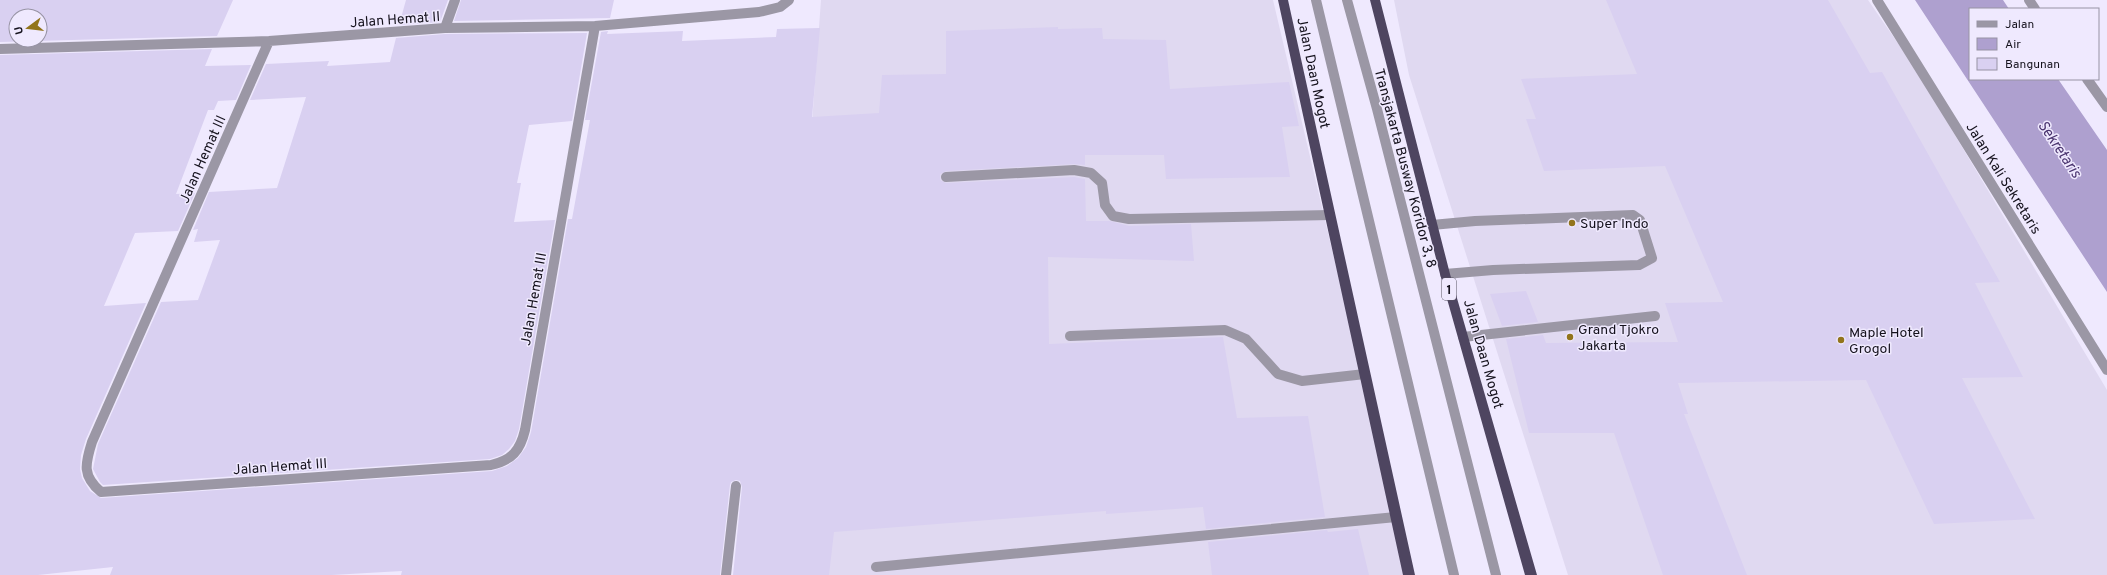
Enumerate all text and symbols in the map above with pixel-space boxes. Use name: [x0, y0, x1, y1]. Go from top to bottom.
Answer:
north arrow: [8, 8, 48, 48]
legend: [1969, 8, 2099, 80]
street label: Jalan Hemat II: [349, 9, 441, 32]
street label: Jalan Daan Mogot: [1292, 16, 1333, 130]
text: Jalan: [2005, 17, 2034, 33]
text: U: [12, 25, 27, 36]
text: Air: [2005, 37, 2021, 53]
text: Bangunan: [2005, 57, 2060, 73]
street label: Transjakarta Busway Koridor 3, 8: [1370, 67, 1439, 270]
street label: Jalan Hemat III: [176, 113, 230, 206]
water label: Sekretaris: [2033, 117, 2085, 182]
street label: Jalan Kali Sekretaris: [1962, 120, 2044, 238]
place label: Super Indo: [1580, 216, 1649, 233]
marker: Super Indo: [1567, 218, 1577, 228]
street label: Jalan Hemat III: [518, 251, 551, 347]
road number: 1: [1442, 278, 1456, 300]
street label: Jalan Daan Mogot: [1459, 298, 1506, 411]
place label: Grand Tjokro Jakarta: [1578, 322, 1659, 355]
place label: Maple Hotel Grogol: [1849, 325, 1924, 358]
marker: Grand Tjokro Jakarta: [1565, 332, 1575, 342]
marker: Maple Hotel Grogol: [1836, 335, 1846, 345]
street label: Jalan Hemat III: [232, 456, 328, 479]

